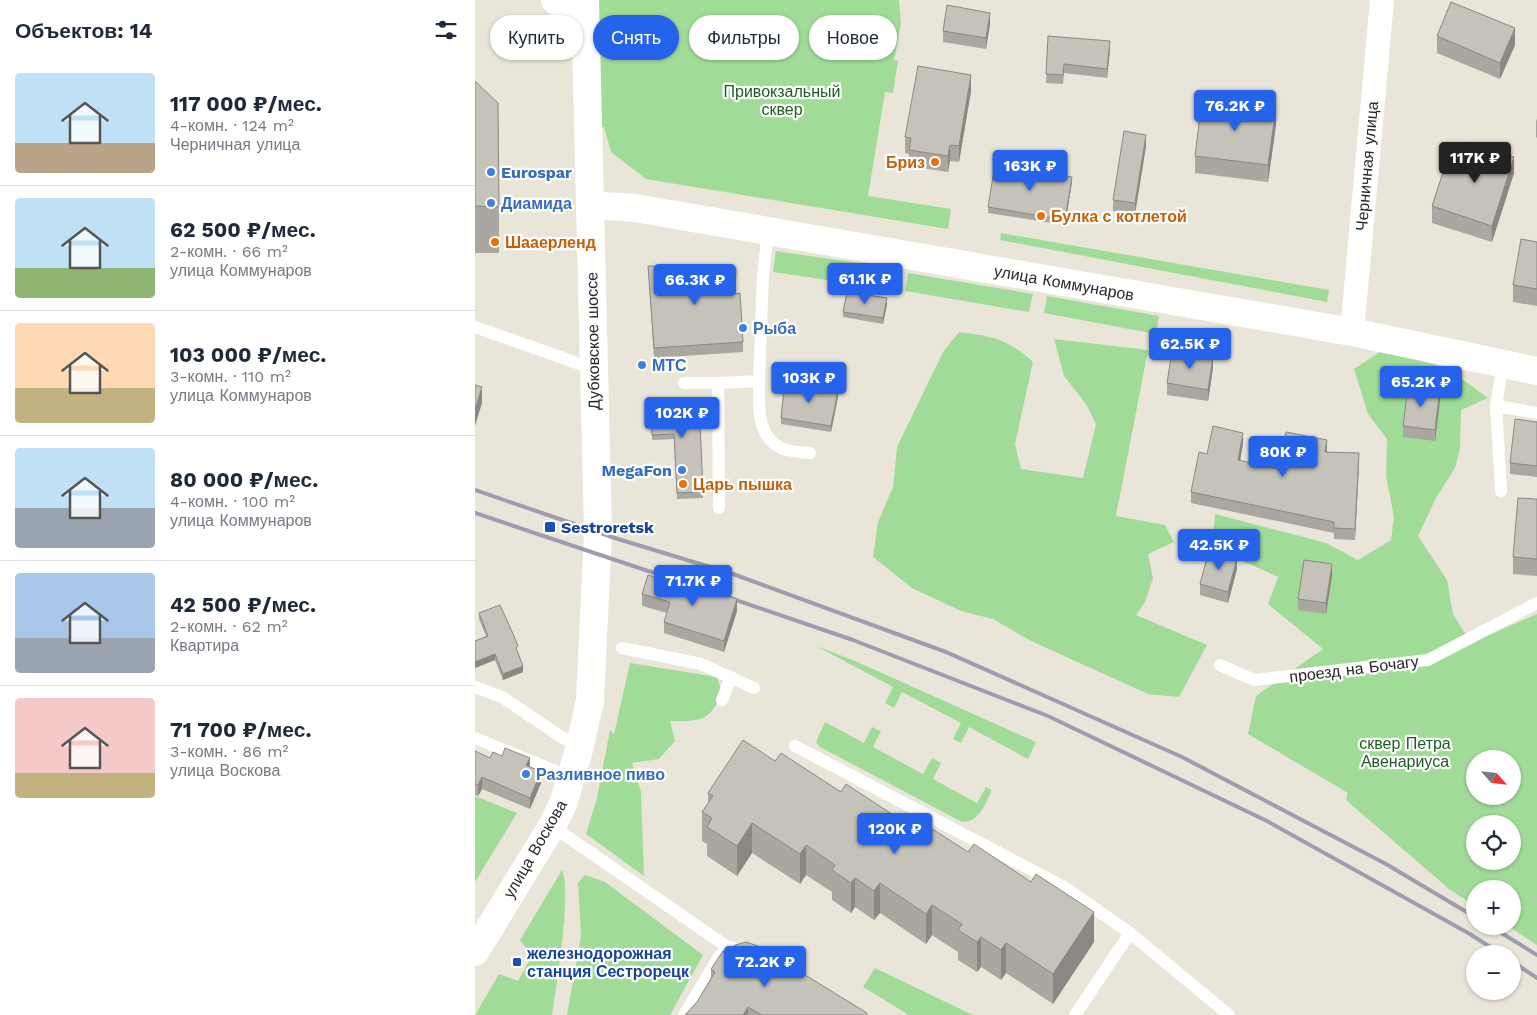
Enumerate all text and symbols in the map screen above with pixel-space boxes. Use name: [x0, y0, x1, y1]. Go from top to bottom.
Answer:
chip: Купить: [490, 15, 583, 60]
chip: Снять: [593, 15, 679, 60]
chip: Фильтры: [689, 15, 799, 60]
chip: Новое: [809, 15, 897, 60]
icon: filters: [432, 16, 460, 44]
text: Объектов: 14: [15, 18, 152, 43]
park label: Привокзальный сквер: [724, 82, 840, 119]
pin: 76.2K ₽: [1189, 90, 1281, 132]
text: 117 000 ₽/мес.: [170, 91, 322, 116]
icon: home: [55, 93, 115, 153]
text: 76.2K ₽: [1205, 96, 1265, 115]
street label: Черничная улица: [1352, 100, 1382, 232]
text: 4-комн. · 124 m²: [170, 116, 294, 135]
text: Черничная улица: [170, 135, 300, 154]
pin: 117K ₽: [1434, 142, 1516, 184]
text: 117K ₽: [1450, 148, 1500, 167]
pin: 163K ₽: [989, 150, 1071, 192]
place label: Бриз: [886, 153, 925, 172]
marker: Бриз: [929, 156, 941, 168]
text: 163K ₽: [1004, 156, 1056, 175]
place label: Eurospar: [501, 163, 572, 182]
marker: Eurospar: [485, 166, 497, 178]
place label: Диамида: [501, 194, 572, 213]
marker: Диамида: [485, 197, 497, 209]
place label: Булка с котлетой: [1051, 207, 1187, 226]
marker: Булка с котлетой: [1035, 210, 1047, 222]
text: 62 500 ₽/мес.: [170, 217, 316, 242]
icon: home: [55, 218, 115, 278]
place label: Шааерленд: [505, 233, 596, 252]
marker: Шааерленд: [489, 236, 501, 248]
text: 2-комн. · 66 m²: [170, 242, 288, 261]
text: улица Коммунаров: [170, 261, 312, 280]
street label: улица Коммунаров: [992, 261, 1136, 305]
pin: 61.1K ₽: [819, 262, 911, 305]
pin: 66.3K ₽: [649, 264, 741, 306]
text: 61.1K ₽: [839, 269, 891, 288]
text: 66.3K ₽: [665, 270, 725, 289]
street label: Дубковское шоссе: [582, 272, 604, 410]
place label: Рыба: [753, 319, 796, 338]
marker: Рыба: [737, 322, 749, 334]
pin: 62.5K ₽: [1144, 328, 1236, 370]
text: 62.5K ₽: [1160, 334, 1220, 353]
text: 103 000 ₽/мес.: [170, 342, 326, 367]
icon: home: [55, 343, 115, 403]
place label: МТС: [652, 356, 687, 375]
marker: МТС: [636, 359, 648, 371]
pin: 103K ₽: [768, 362, 850, 404]
pin: 65.2K ₽: [1375, 366, 1467, 408]
text: 3-комн. · 110 m²: [170, 367, 291, 386]
text: 103K ₽: [782, 368, 836, 387]
text: 65.2K ₽: [1391, 372, 1451, 391]
text: улица Коммунаров: [170, 386, 312, 405]
pin: 102K ₽: [641, 396, 723, 439]
text: 102K ₽: [655, 403, 709, 422]
pin: 80K ₽: [1248, 436, 1318, 478]
text: 80K ₽: [1260, 442, 1306, 461]
place label: MegaFon: [602, 461, 672, 480]
marker: MegaFon: [676, 464, 688, 476]
text: 80 000 ₽/мес.: [170, 467, 318, 492]
icon: home: [55, 468, 115, 528]
place label: Царь пышка: [693, 475, 792, 494]
marker: Царь пышка: [677, 478, 689, 490]
text: 4-комн. · 100 m²: [170, 492, 295, 511]
text: улица Коммунаров: [170, 511, 312, 530]
place label: Sestroretsk: [561, 518, 654, 537]
marker: Sestroretsk: [543, 520, 557, 534]
pin: 42.5K ₽: [1173, 528, 1265, 571]
text: 42.5K ₽: [1189, 535, 1249, 554]
pin: 71.7K ₽: [647, 564, 739, 607]
text: 71.7K ₽: [665, 571, 721, 590]
text: 42 500 ₽/мес.: [170, 592, 316, 617]
icon: home: [55, 593, 115, 653]
text: 2-комн. · 62 m²: [170, 617, 287, 636]
text: Квартира: [170, 636, 239, 655]
street label: проезд на Бочагу: [1288, 652, 1420, 686]
text: 71 700 ₽/мес.: [170, 717, 312, 742]
icon: home: [55, 718, 115, 778]
park label: сквер Петра Авенариуса: [1359, 734, 1451, 771]
text: 3-комн. · 86 m²: [170, 742, 288, 761]
north arrow: [1466, 750, 1521, 805]
map controls: [1466, 750, 1521, 1000]
text: улица Воскова: [170, 761, 280, 780]
place label: Разливное пиво: [536, 765, 665, 784]
marker: Разливное пиво: [520, 768, 532, 780]
street label: улица Воскова: [499, 796, 571, 902]
pin: 120K ₽: [854, 812, 936, 855]
button: locate: [1466, 815, 1521, 870]
text: 120K ₽: [868, 819, 922, 838]
button: +: [1466, 880, 1521, 935]
place label: железнодорожная станция Сестрорецк: [526, 944, 690, 981]
button: −: [1466, 945, 1521, 1000]
pin: 72.2K ₽: [719, 946, 811, 988]
text: 72.2K ₽: [735, 952, 795, 971]
marker: железнодорожная станция Сестрорецк: [511, 956, 523, 968]

